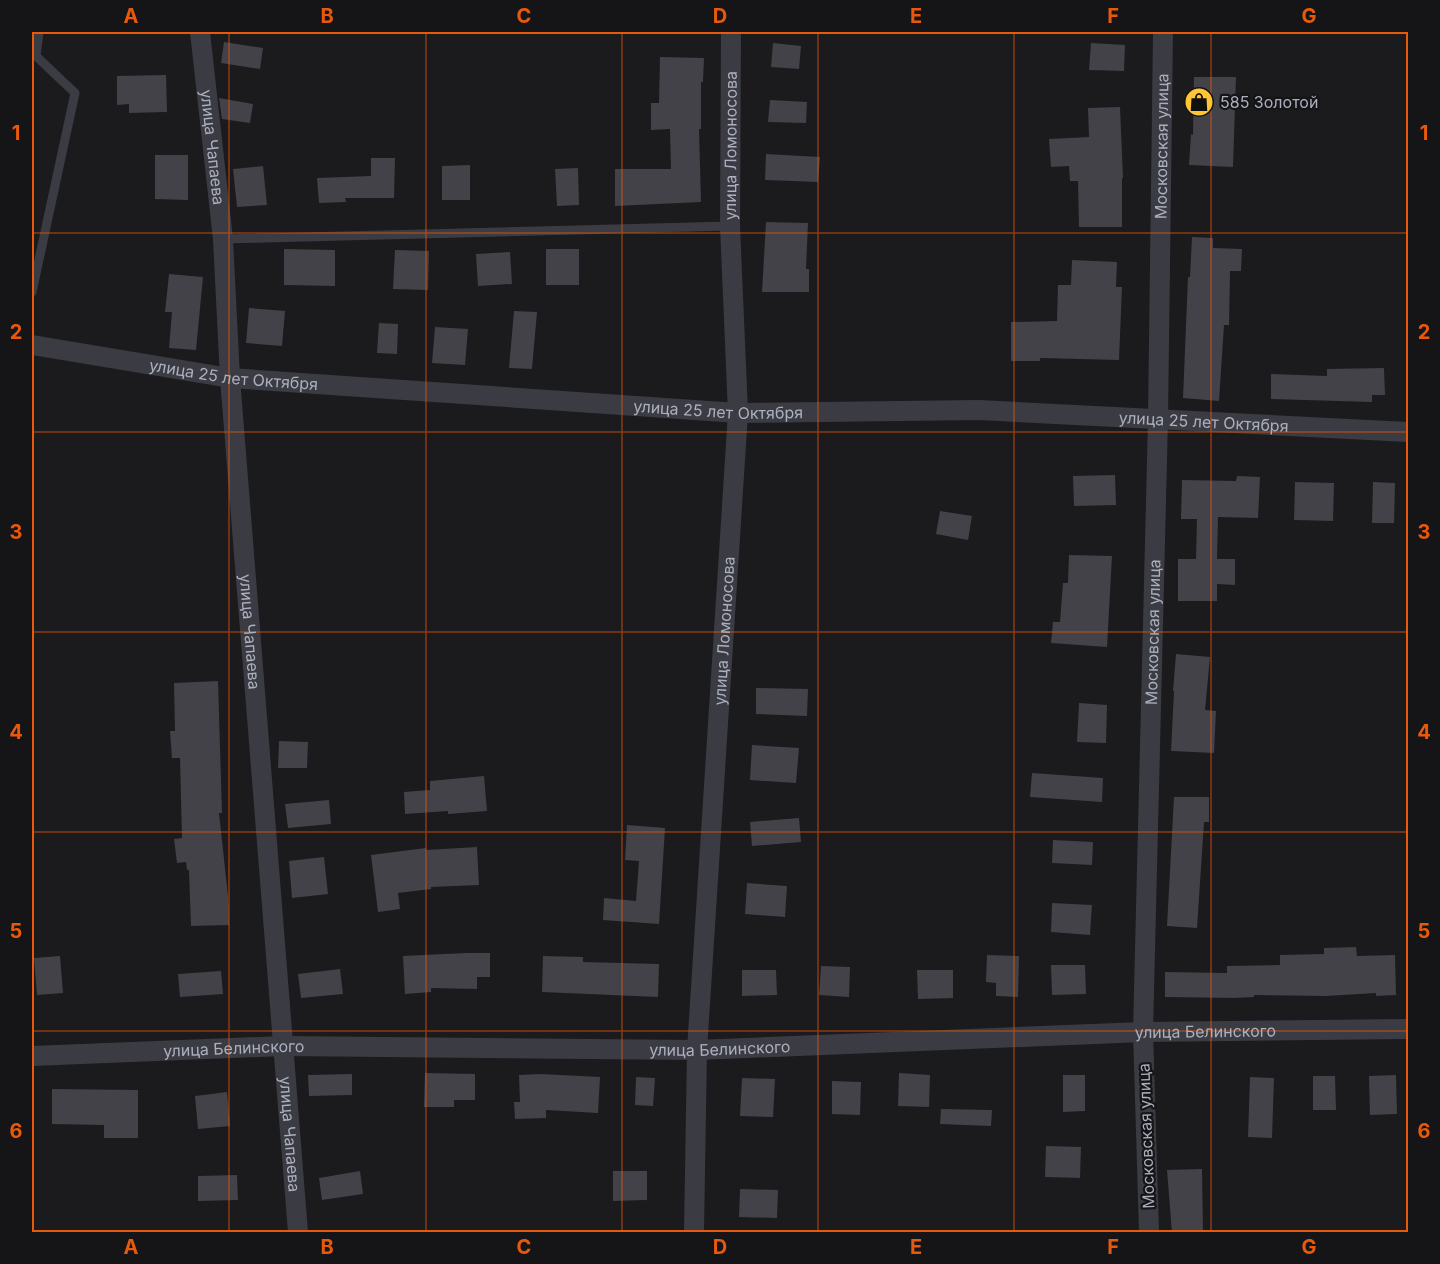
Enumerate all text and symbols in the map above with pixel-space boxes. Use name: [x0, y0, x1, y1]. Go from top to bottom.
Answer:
text: A: [124, 4, 139, 28]
text: B: [320, 4, 334, 28]
text: C: [517, 4, 531, 28]
text: D: [713, 4, 727, 28]
text: E: [910, 4, 922, 28]
text: F: [1107, 4, 1119, 28]
text: G: [1301, 4, 1317, 28]
street label: улица Ломоносова: [720, 71, 741, 220]
street label: Московская улица: [1151, 73, 1172, 219]
shop icon: 585 Золотой: [1183, 86, 1215, 118]
street label: улица Чапаева: [196, 89, 229, 206]
place label: 585 Золотой: [1220, 92, 1318, 112]
text: 1: [12, 121, 20, 145]
text: 1: [1420, 121, 1428, 145]
text: 2: [10, 320, 22, 344]
text: 2: [1418, 320, 1430, 344]
street label: улица 25 лет Октября: [148, 355, 319, 394]
street label: улица 25 лет Октября: [633, 396, 803, 423]
street label: улица 25 лет Октября: [1118, 407, 1289, 436]
text: 3: [10, 520, 22, 544]
text: 3: [1418, 520, 1430, 544]
street label: улица Ломоносова: [709, 556, 739, 706]
street label: Московская улица: [1141, 559, 1165, 705]
street label: улица Чапаева: [236, 573, 265, 690]
text: 4: [9, 720, 23, 744]
text: 4: [1417, 720, 1431, 744]
text: 5: [10, 919, 22, 943]
text: 5: [1418, 919, 1430, 943]
street label: улица Белинского: [1134, 1020, 1276, 1042]
street label: улица Белинского: [163, 1036, 304, 1061]
street label: улица Белинского: [649, 1036, 791, 1060]
street label: Московская улица: [1133, 1063, 1159, 1209]
street label: улица Чапаева: [276, 1076, 305, 1193]
text: 6: [10, 1119, 23, 1143]
text: 6: [1418, 1119, 1431, 1143]
text: A: [124, 1235, 139, 1259]
text: B: [320, 1235, 334, 1259]
text: C: [517, 1235, 531, 1259]
text: D: [713, 1235, 727, 1259]
text: E: [910, 1235, 922, 1259]
text: F: [1107, 1235, 1119, 1259]
text: G: [1301, 1235, 1317, 1259]

